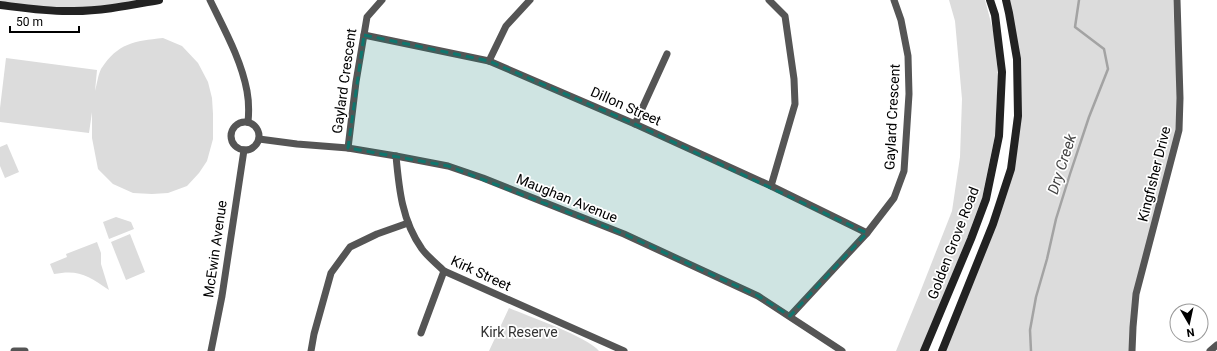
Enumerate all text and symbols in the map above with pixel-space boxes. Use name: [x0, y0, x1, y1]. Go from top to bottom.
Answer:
scale bar: [10, 8, 79, 34]
text: 50 m: [16, 15, 43, 29]
street label: Gaylard Crescent: [329, 27, 359, 135]
street label: Gaylard Crescent: [881, 63, 903, 170]
street label: Dillon Street: [588, 83, 664, 129]
street label: Kingfisher Drive: [1134, 125, 1174, 223]
water label: Dry Creek: [1044, 131, 1080, 196]
street label: Maughan Avenue: [514, 170, 620, 226]
street label: Golden Grove Road: [924, 184, 982, 302]
street label: McEwin Avenue: [200, 199, 230, 299]
street label: Kirk Street: [448, 252, 514, 294]
north arrow: [1169, 303, 1209, 343]
park label: Kirk Reserve: [480, 324, 558, 340]
text: N: [1185, 325, 1195, 339]

